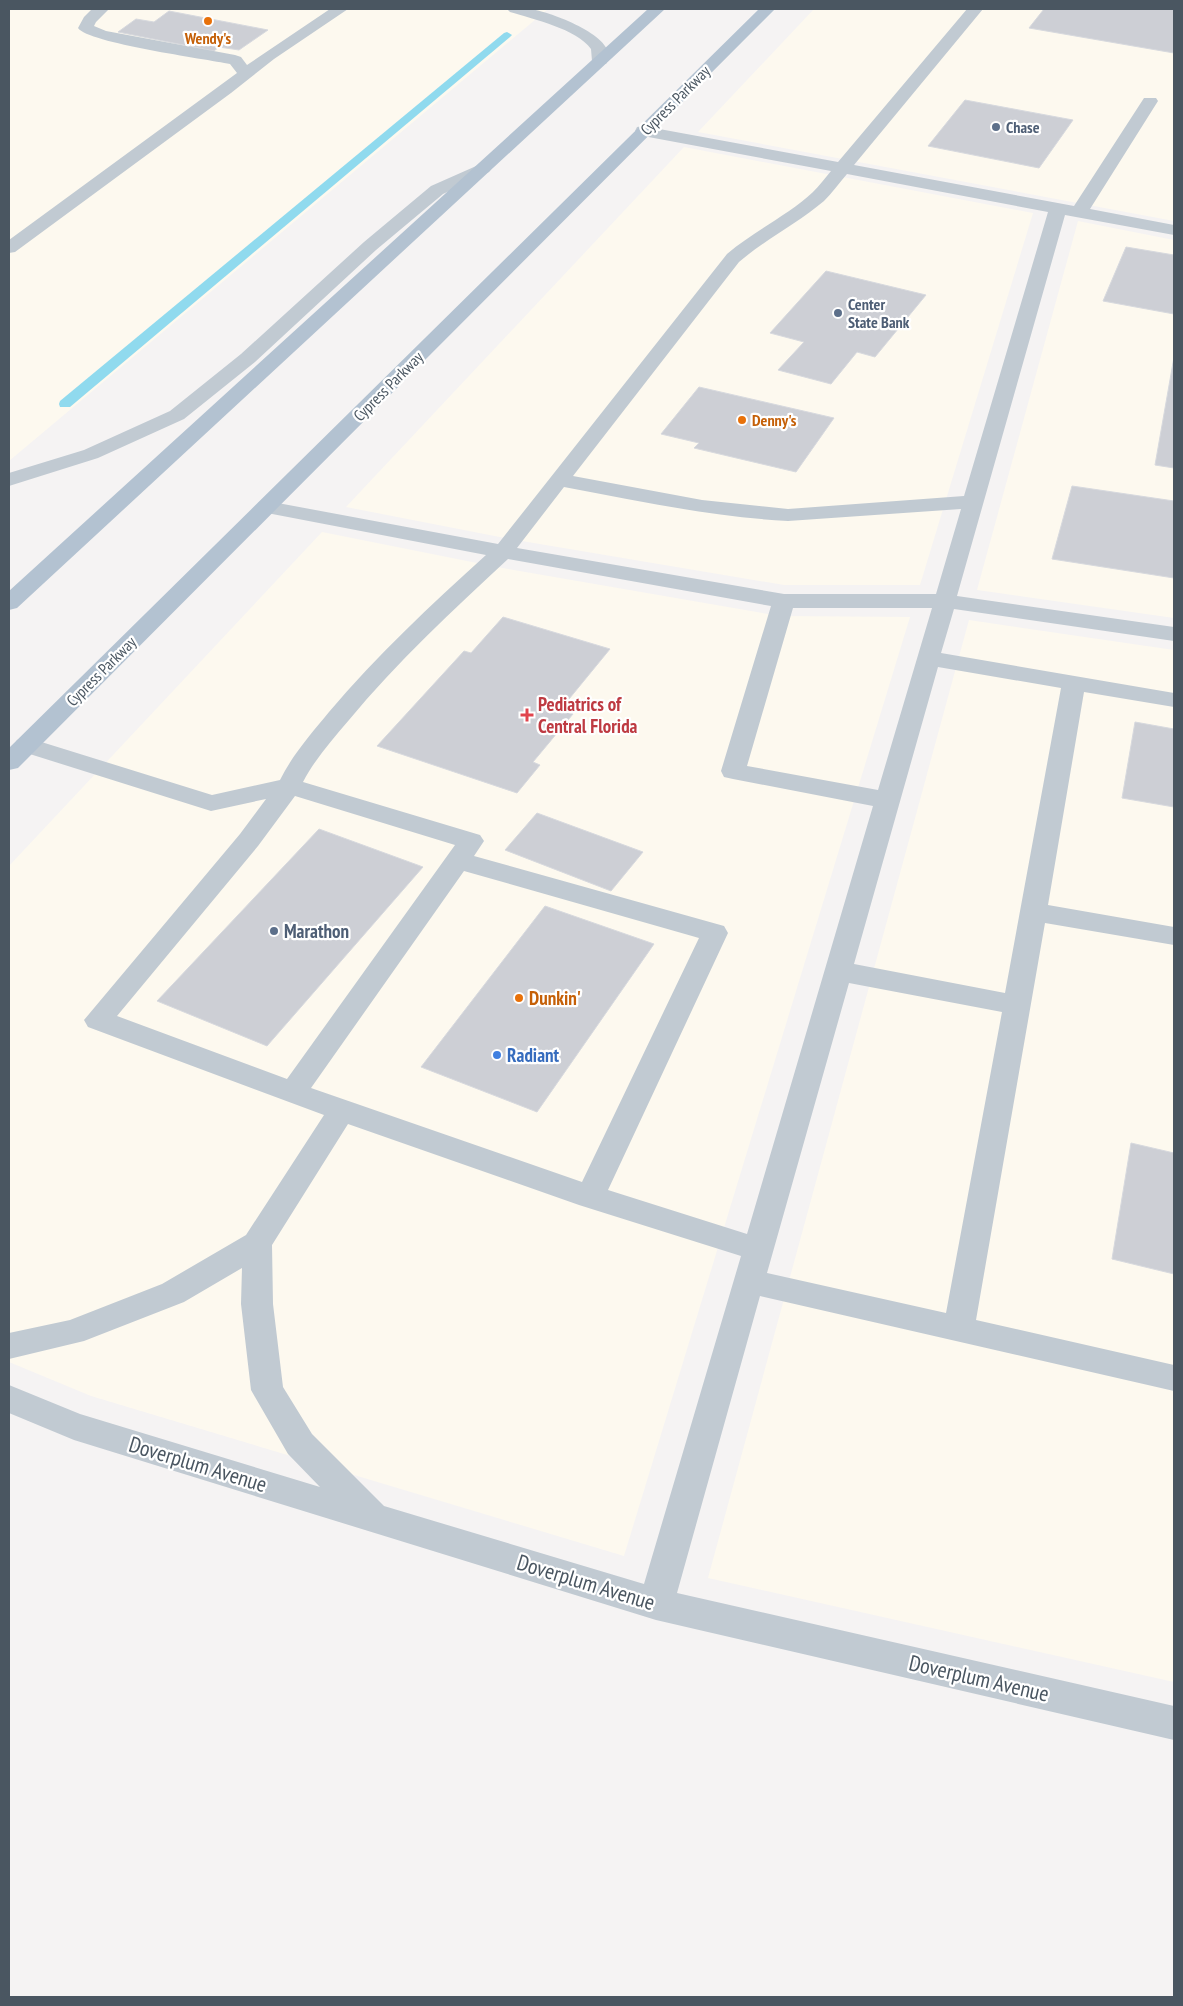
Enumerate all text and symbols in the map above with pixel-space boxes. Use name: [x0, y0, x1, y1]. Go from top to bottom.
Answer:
marker: Wendy's: [202, 15, 214, 27]
place label: Wendy's: [184, 28, 232, 48]
street label: Cypress Parkway: [636, 61, 714, 139]
place label: Chase: [1006, 117, 1040, 137]
marker: Chase: [990, 121, 1002, 133]
place label: Center State Bank: [848, 294, 910, 332]
marker: Center State Bank: [832, 307, 844, 319]
street label: Cypress Parkway: [349, 347, 427, 425]
place label: Denny's: [752, 410, 797, 430]
marker: Denny's: [736, 414, 748, 426]
street label: Cypress Parkway: [62, 632, 140, 710]
place label: Pediatrics of Central Florida: [538, 692, 638, 738]
marker: Pediatrics of Central Florida: [520, 708, 534, 722]
place label: Marathon: [284, 919, 349, 943]
marker: Marathon: [268, 925, 280, 937]
place label: Dunkin': [529, 986, 581, 1010]
marker: Dunkin': [513, 992, 525, 1004]
place label: Radiant: [507, 1043, 560, 1067]
marker: Radiant: [491, 1049, 503, 1061]
street label: Doverplum Avenue: [126, 1430, 270, 1498]
street label: Doverplum Avenue: [514, 1548, 658, 1616]
street label: Doverplum Avenue: [906, 1648, 1052, 1708]

